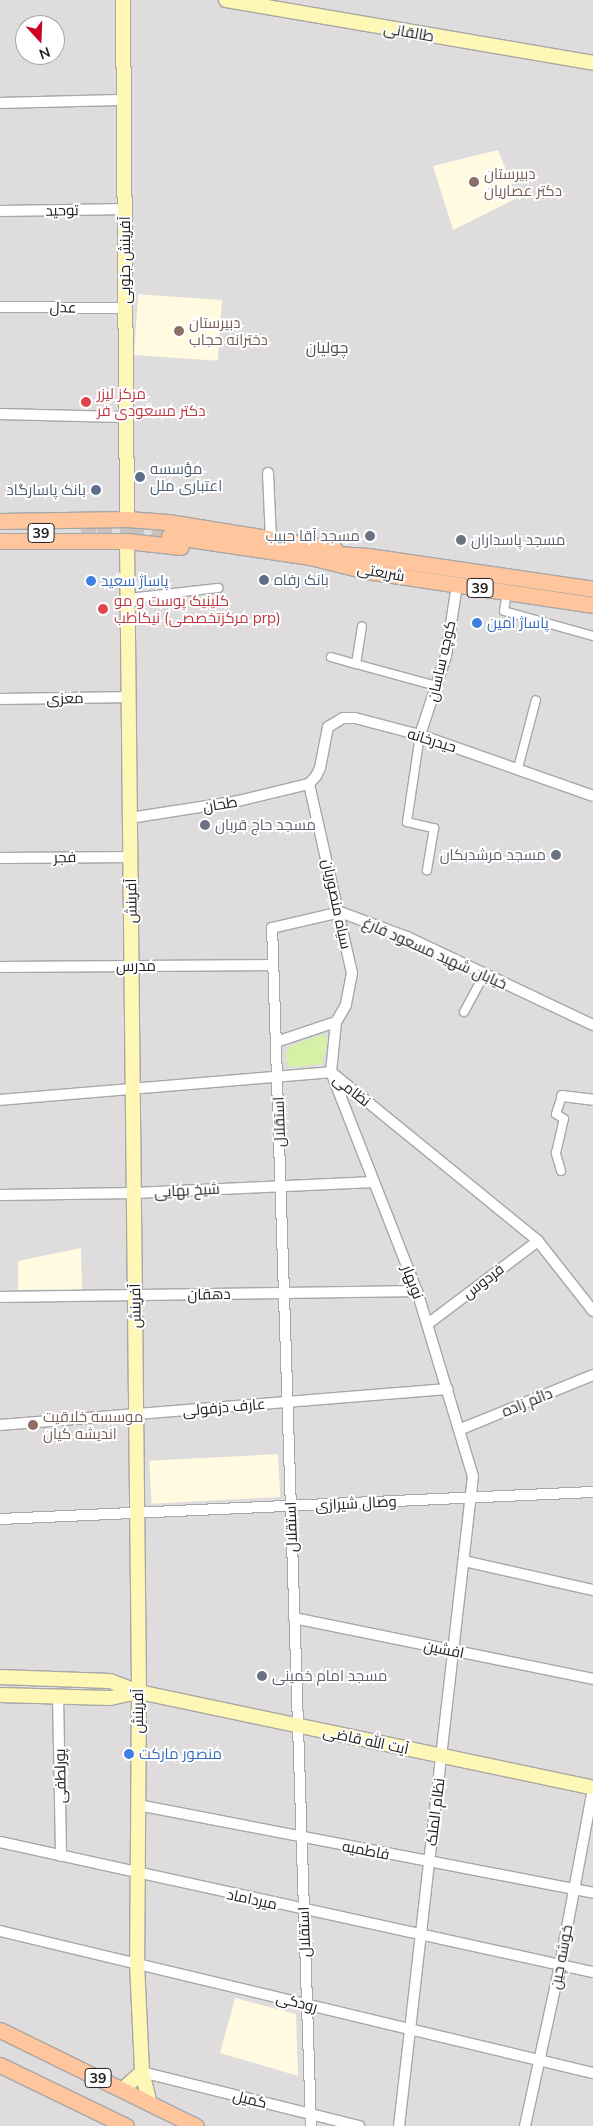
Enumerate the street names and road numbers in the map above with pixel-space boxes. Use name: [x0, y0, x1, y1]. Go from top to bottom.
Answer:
street label: طالقانی: [382, 19, 436, 45]
street label: توحید: [45, 201, 79, 219]
street label: آفرینش جنوبی: [116, 216, 134, 304]
street label: عدل: [49, 298, 77, 316]
road number: 39: [27, 522, 55, 544]
street label: شریعتی: [356, 559, 406, 585]
road number: 39: [466, 576, 494, 600]
street label: کوچه ساسان: [423, 619, 459, 703]
street label: معزی: [46, 689, 84, 707]
street label: حیدرخانه: [405, 724, 459, 756]
street label: طحان: [202, 792, 238, 816]
street label: فجر: [54, 848, 76, 866]
street label: سیاه منصوریان: [319, 857, 355, 951]
street label: آفرینش: [122, 878, 140, 924]
street label: خیابان شهید مسعود فارغ: [360, 913, 510, 993]
street label: مدرس: [116, 957, 156, 975]
street label: نظامی: [330, 1070, 374, 1110]
street label: استقلال: [269, 1096, 289, 1148]
street label: شیخ بهایی: [154, 1179, 220, 1201]
street label: فردوس: [459, 1260, 507, 1302]
street label: نوبهار: [398, 1262, 428, 1302]
street label: آفرینش: [126, 1283, 144, 1329]
street label: دهقان: [187, 1285, 231, 1303]
street label: دائم زاده: [499, 1384, 555, 1420]
street label: عارف دزفولی: [182, 1394, 266, 1420]
street label: وصال شیرازی: [315, 1492, 397, 1514]
street label: استقلال: [281, 1501, 301, 1553]
street label: افشین: [422, 1636, 466, 1662]
street label: آفرینش: [129, 1689, 147, 1733]
street label: آیت الله قاضی: [322, 1722, 410, 1758]
street label: پورلطفی: [51, 1748, 69, 1804]
street label: نظام الملک: [422, 1777, 448, 1847]
street label: فاطمیه: [341, 1837, 391, 1863]
street label: میرداماد: [225, 1885, 279, 1913]
street label: استقلال: [294, 1906, 314, 1958]
street label: خوشه چین: [546, 1923, 576, 1991]
street label: رودکی: [274, 1988, 320, 2016]
road number: 39: [84, 2066, 112, 2090]
street label: کمیل: [231, 2086, 269, 2112]

